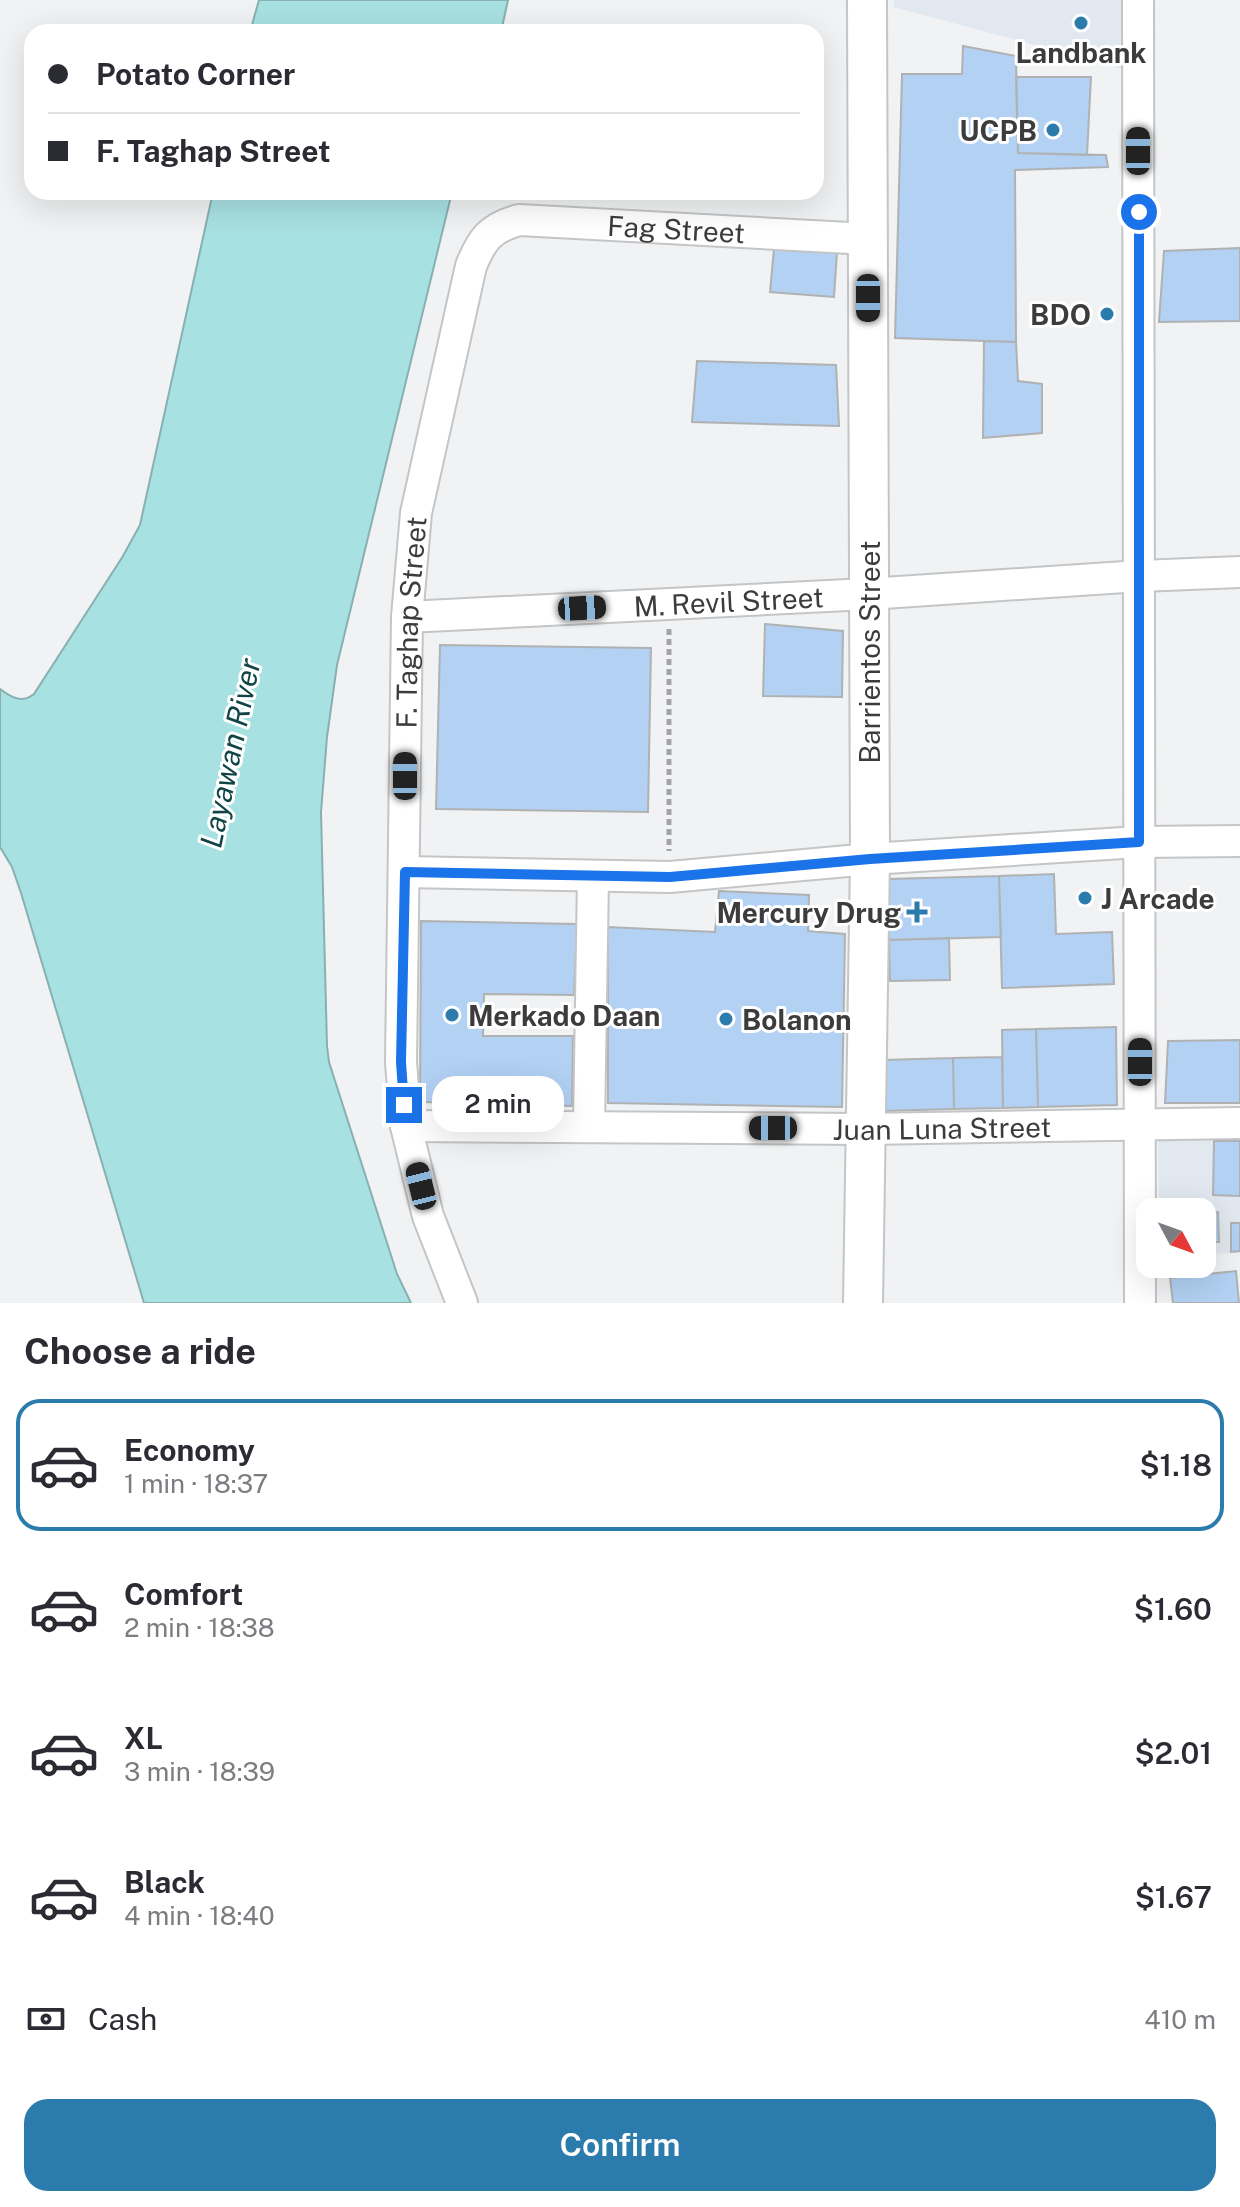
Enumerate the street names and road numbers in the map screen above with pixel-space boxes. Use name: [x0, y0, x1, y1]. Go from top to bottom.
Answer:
street label: Fag Street: [606, 208, 746, 249]
street label: F. Taghap Street: [389, 515, 432, 729]
street label: Barrientos Street: [853, 540, 886, 764]
street label: M. Revil Street: [633, 580, 824, 622]
street label: Juan Luna Street: [833, 1110, 1052, 1146]

